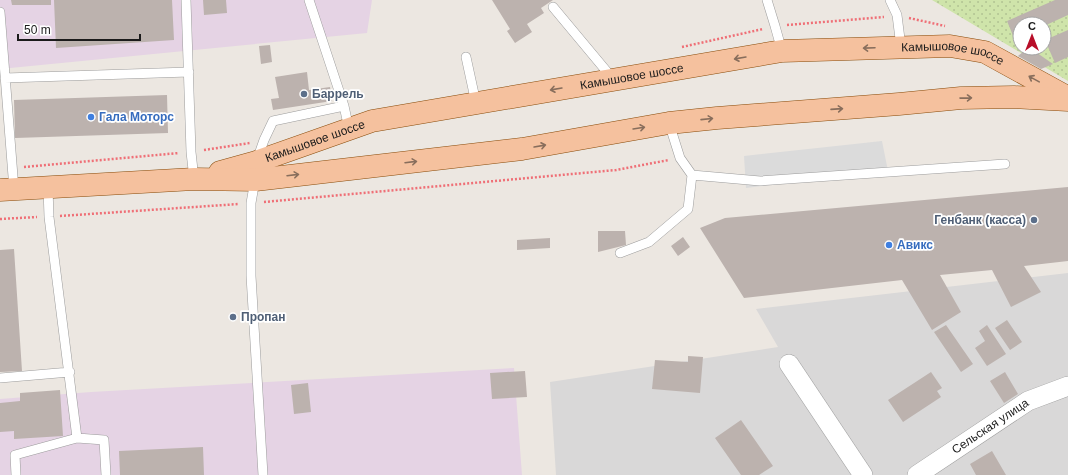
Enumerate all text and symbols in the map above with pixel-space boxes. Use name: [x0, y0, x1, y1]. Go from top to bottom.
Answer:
scale bar: [18, 16, 140, 42]
north arrow: [1012, 16, 1052, 56]
text: С: [1028, 20, 1036, 32]
text: 50 m: [24, 23, 51, 37]
street label: Камышовое шоссе: [901, 39, 1007, 68]
one-way arrow: [863, 44, 876, 52]
one-way arrow: [734, 55, 747, 63]
street label: Камышовое шоссе: [579, 61, 685, 92]
one-way arrow: [1028, 74, 1040, 82]
one-way arrow: [550, 86, 563, 94]
place label: Баррель: [312, 87, 364, 101]
marker: Баррель: [299, 89, 309, 99]
one-way arrow: [959, 94, 972, 102]
one-way arrow: [830, 106, 843, 113]
place label: Гала Моторс: [99, 110, 174, 124]
marker: Гала Моторс: [86, 112, 96, 122]
one-way arrow: [700, 116, 713, 123]
street label: Камышовое шоссе: [263, 117, 367, 165]
one-way arrow: [632, 124, 645, 132]
one-way arrow: [533, 141, 546, 149]
one-way arrow: [404, 159, 417, 166]
one-way arrow: [287, 171, 300, 179]
place label: Генбанк (касса): [934, 213, 1026, 227]
marker: Генбанк (касса): [1029, 215, 1039, 225]
place label: Авикс: [897, 238, 933, 252]
marker: Авикс: [884, 240, 894, 250]
place label: Пропан: [241, 310, 285, 324]
marker: Пропан: [228, 312, 238, 322]
street label: Сельская улица: [949, 395, 1032, 457]

